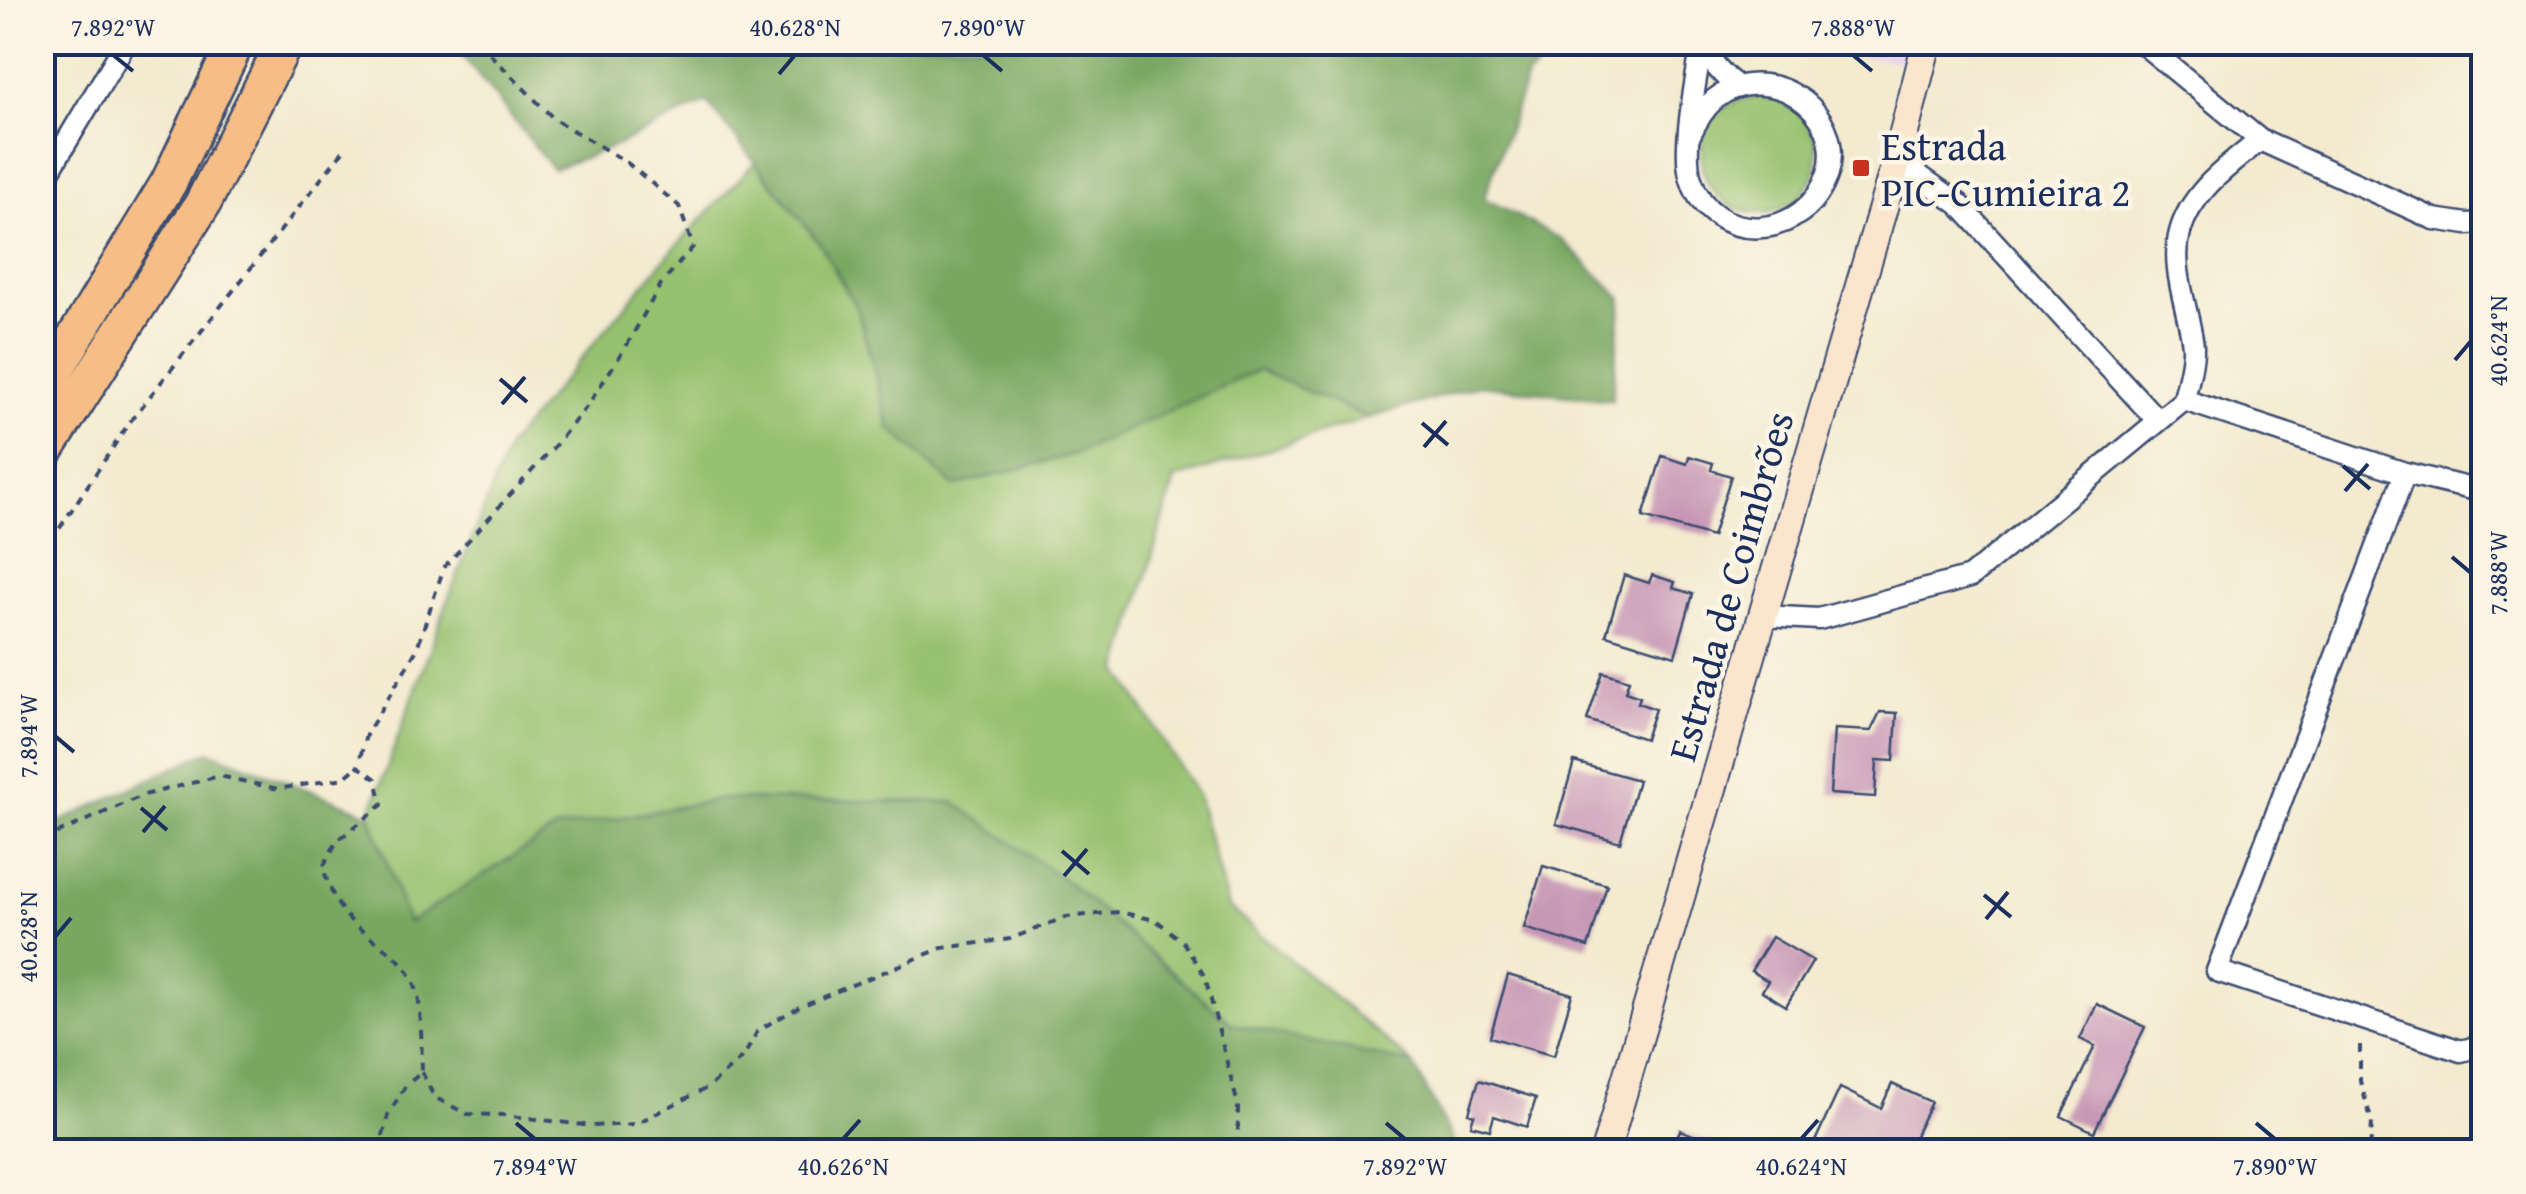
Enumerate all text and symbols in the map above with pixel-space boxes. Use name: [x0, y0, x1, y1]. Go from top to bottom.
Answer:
text: 7.892°W: [71, 9, 155, 45]
text: 40.628°N: [749, 9, 841, 45]
text: 7.890°W: [941, 9, 1025, 45]
text: 7.888°W: [1811, 9, 1895, 45]
place label: Estrada PIC-Cumieira 2: [1881, 116, 2131, 221]
marker: Estrada PIC-Cumieira 2: [1850, 157, 1872, 179]
text: 40.624°N: [2480, 295, 2516, 387]
street label: Estrada de Coimbrões: [1652, 404, 1808, 768]
text: 7.888°W: [2480, 531, 2516, 615]
text: 7.894°W: [10, 694, 46, 778]
text: 40.628°N: [10, 891, 46, 983]
text: 7.894°W: [493, 1148, 577, 1184]
text: 40.626°N: [797, 1148, 889, 1184]
text: 7.892°W: [1363, 1148, 1447, 1184]
text: 40.624°N: [1755, 1148, 1847, 1184]
text: 7.890°W: [2233, 1148, 2317, 1184]

